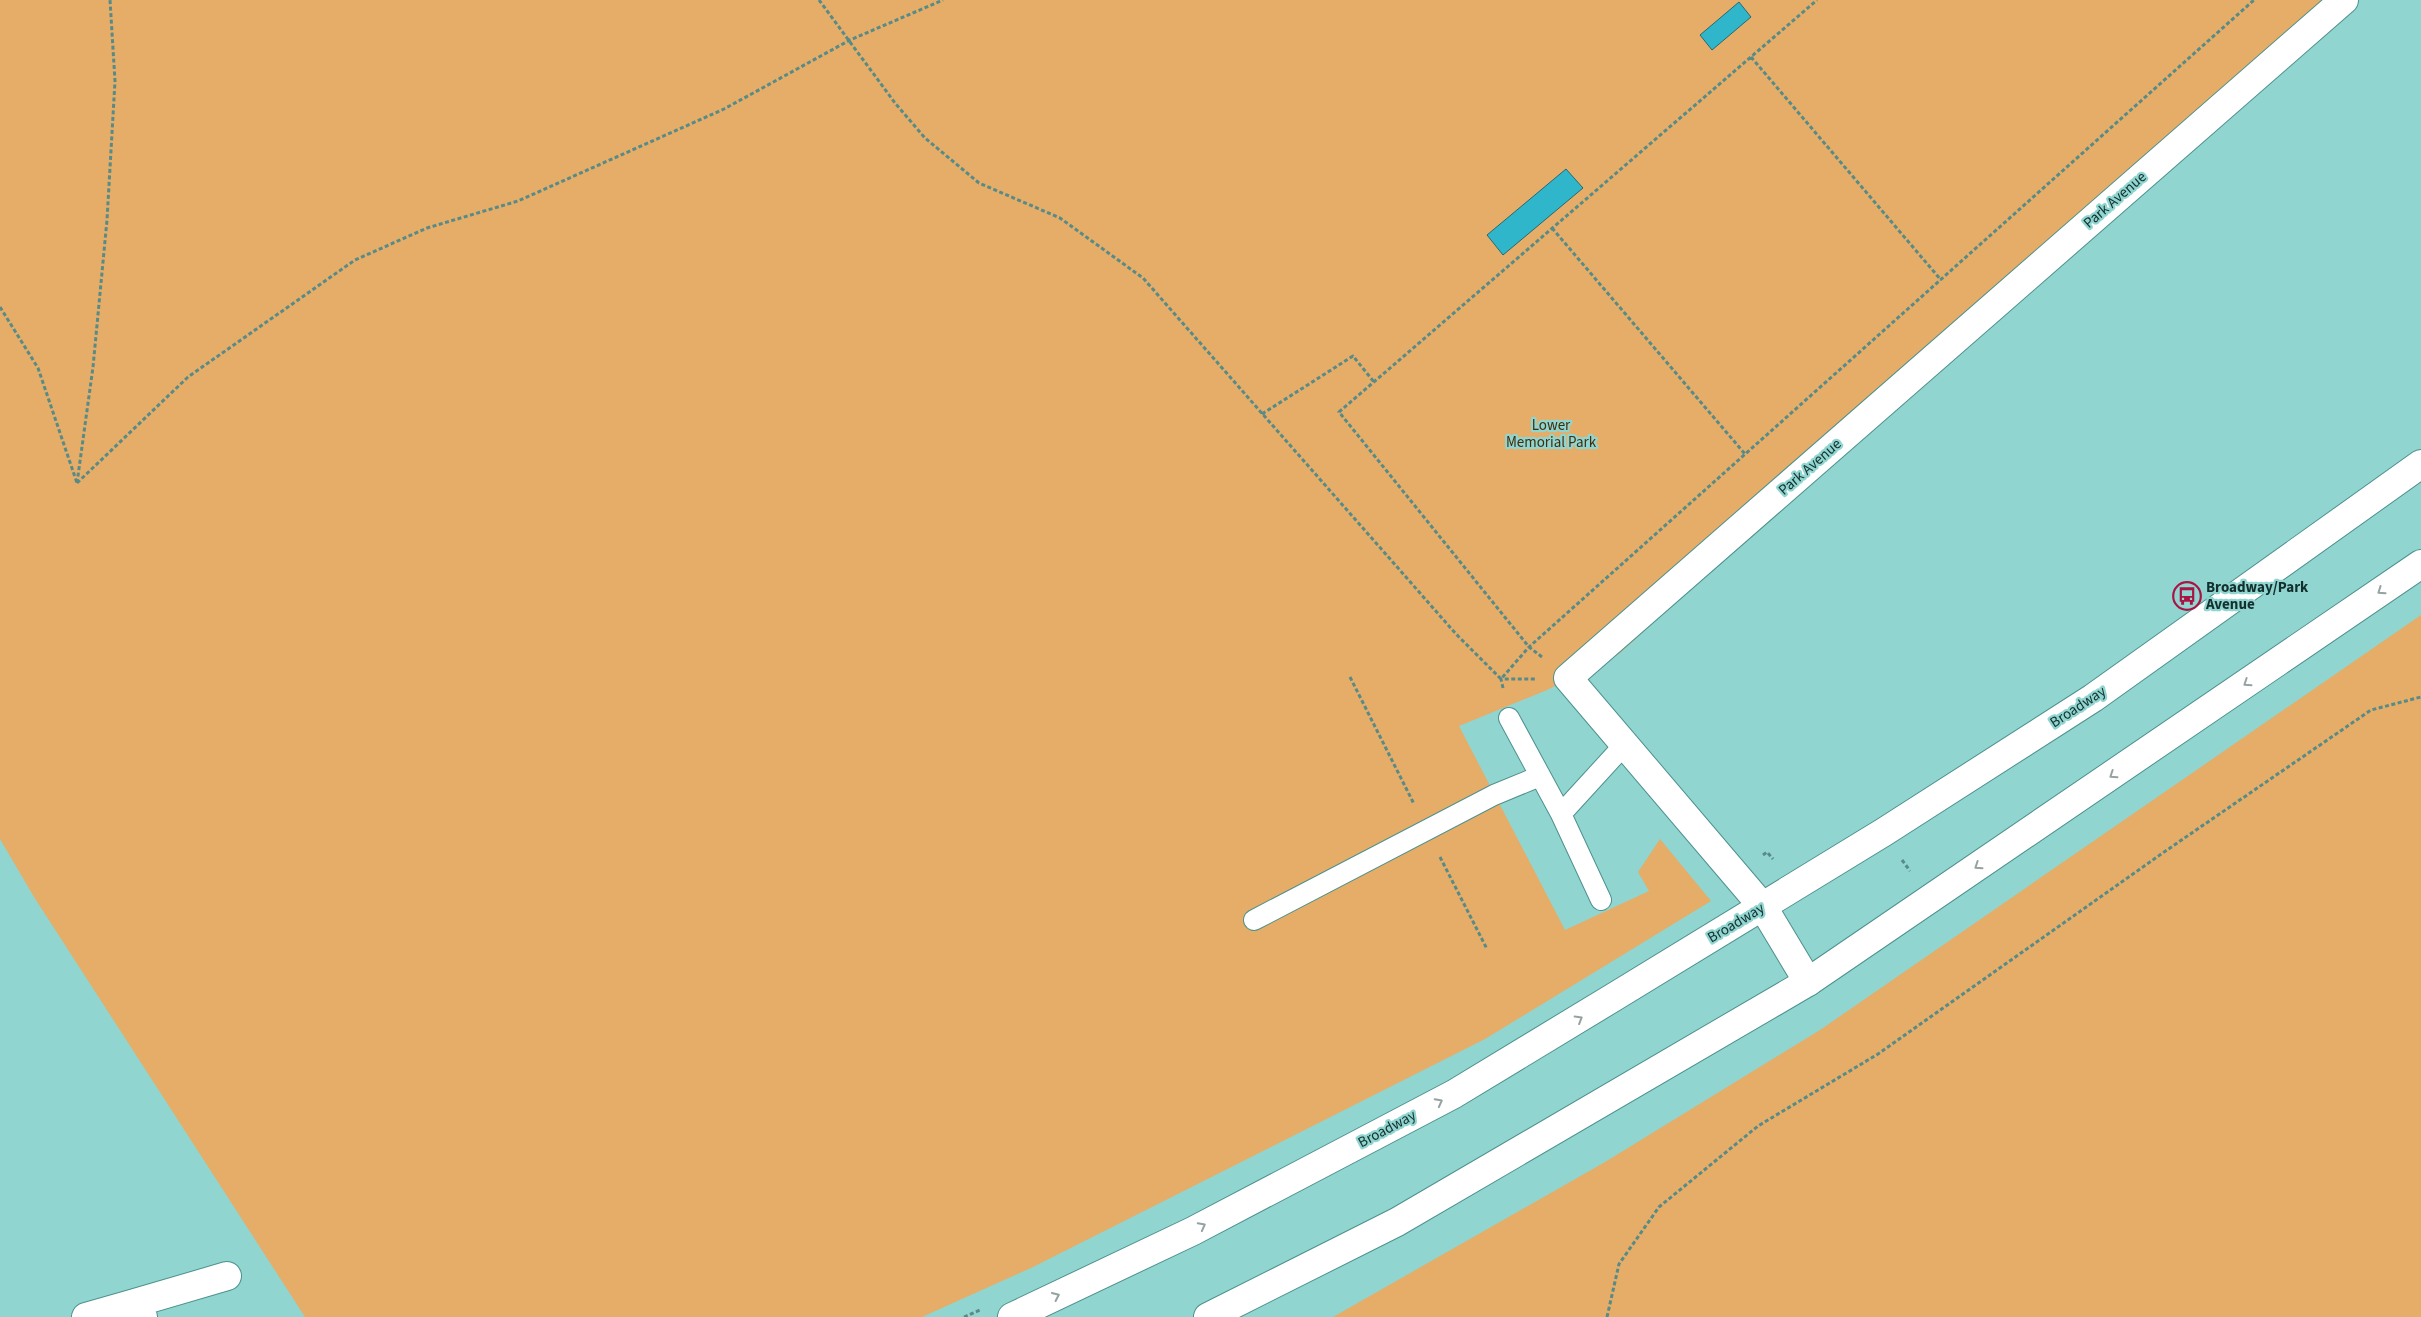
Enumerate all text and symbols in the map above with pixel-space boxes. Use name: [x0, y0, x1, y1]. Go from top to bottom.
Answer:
street label: Park Avenue: [2079, 167, 2151, 233]
park label: Lower Memorial Park: [1506, 415, 1597, 453]
street label: Park Avenue: [1774, 434, 1846, 500]
place label: Broadway/Park Avenue: [2205, 577, 2309, 615]
bus stop icon: Broadway/Park Avenue: [2172, 581, 2202, 611]
one-way arrow: [2377, 585, 2387, 594]
one-way arrow: [2243, 677, 2253, 686]
street label: Broadway: [2046, 681, 2110, 733]
one-way arrow: [2109, 769, 2118, 778]
one-way arrow: [1975, 860, 1984, 869]
street label: Broadway: [1704, 898, 1768, 948]
one-way arrow: [1573, 1015, 1582, 1025]
one-way arrow: [1434, 1098, 1443, 1108]
street label: Broadway: [1354, 1105, 1420, 1153]
one-way arrow: [1197, 1222, 1206, 1232]
one-way arrow: [1051, 1292, 1060, 1302]

